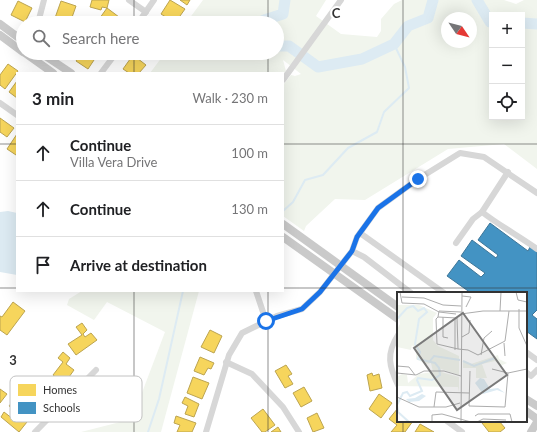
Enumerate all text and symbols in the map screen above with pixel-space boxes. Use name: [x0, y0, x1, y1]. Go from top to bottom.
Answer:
text: C: [332, 5, 341, 21]
north arrow: [441, 12, 477, 48]
map controls: [489, 12, 525, 120]
button: +: [489, 12, 525, 48]
search box: [16, 16, 284, 60]
icon: search: [30, 27, 52, 49]
text: Search here: [62, 29, 139, 47]
button: −: [489, 48, 525, 84]
button: locate: [489, 84, 525, 120]
text: 3 min: [32, 88, 74, 109]
text: Walk · 230 m: [192, 90, 268, 106]
text: Continue: [70, 136, 131, 154]
icon: ahead: [32, 142, 54, 164]
text: 100 m: [231, 145, 268, 161]
text: Villa Vera Drive: [70, 154, 157, 170]
route end: [409, 170, 427, 188]
icon: ahead: [32, 198, 54, 220]
text: Continue: [70, 200, 131, 218]
text: 130 m: [231, 201, 268, 217]
icon: arrive: [32, 254, 54, 276]
text: Arrive at destination: [70, 256, 207, 274]
inset map: [397, 292, 527, 422]
route start: [257, 312, 275, 330]
text: 3: [9, 352, 17, 368]
legend: [10, 376, 142, 422]
text: Homes: [43, 383, 77, 396]
text: Schools: [43, 401, 80, 414]

